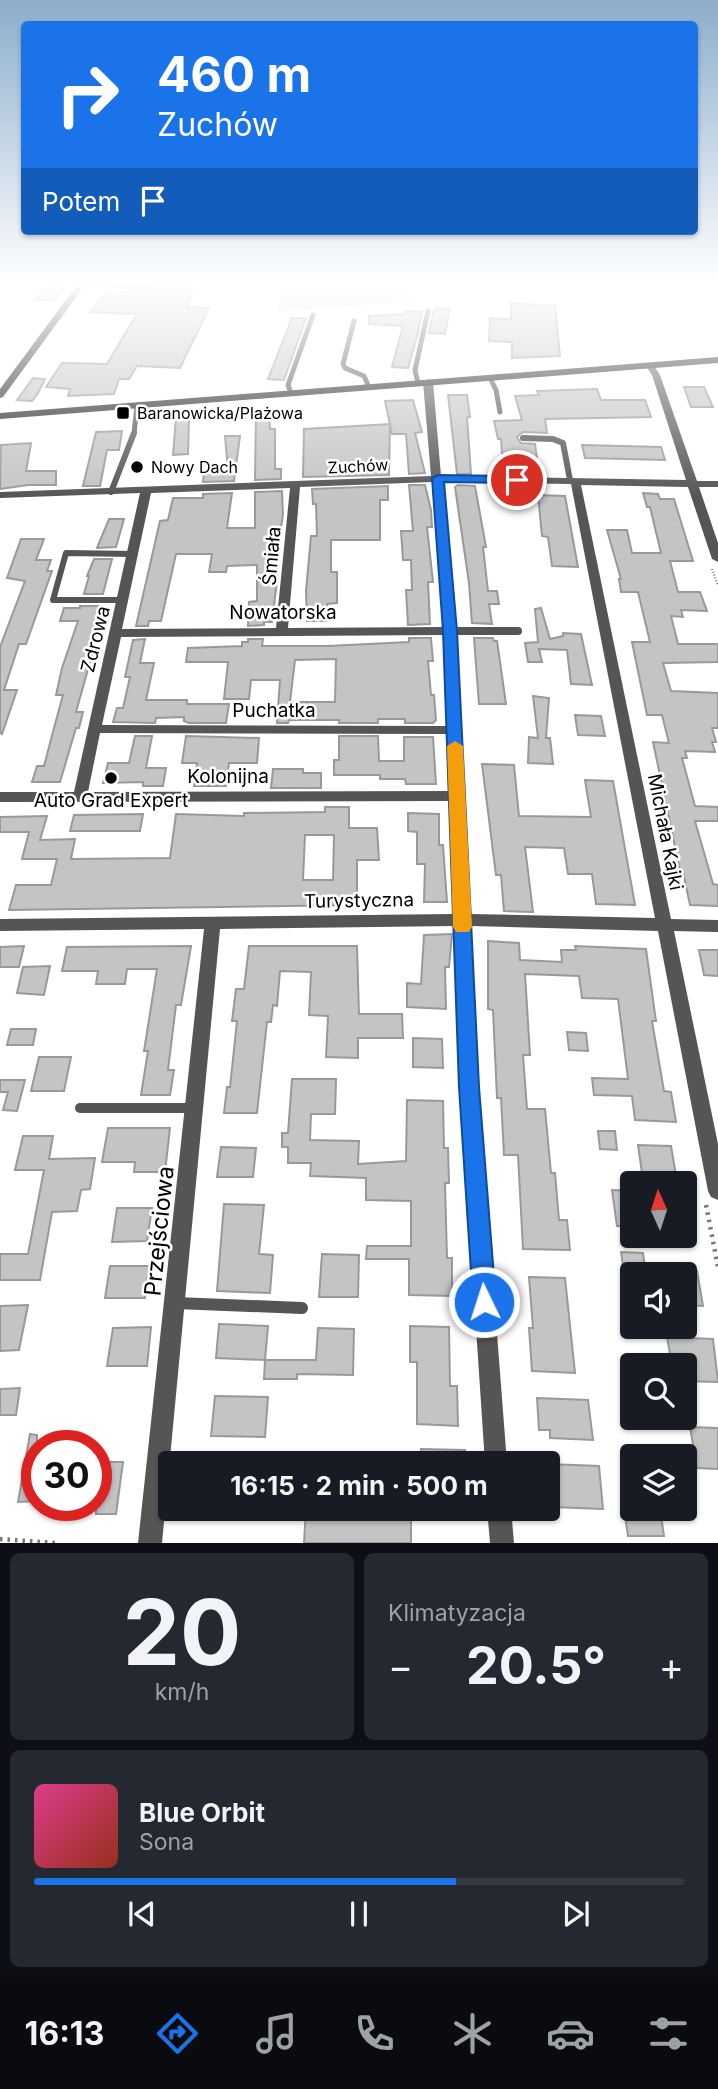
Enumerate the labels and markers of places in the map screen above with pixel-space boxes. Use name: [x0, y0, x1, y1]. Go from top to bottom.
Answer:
place label: Baranowicka/Plażowa: [137, 403, 303, 423]
marker: Baranowicka/Plażowa: [115, 405, 131, 421]
pin: [487, 450, 547, 510]
place label: Nowy Dach: [151, 457, 238, 477]
marker: Nowy Dach: [129, 459, 145, 475]
marker: Auto Grad Expert: [103, 770, 119, 786]
place label: Auto Grad Expert: [34, 789, 188, 812]

